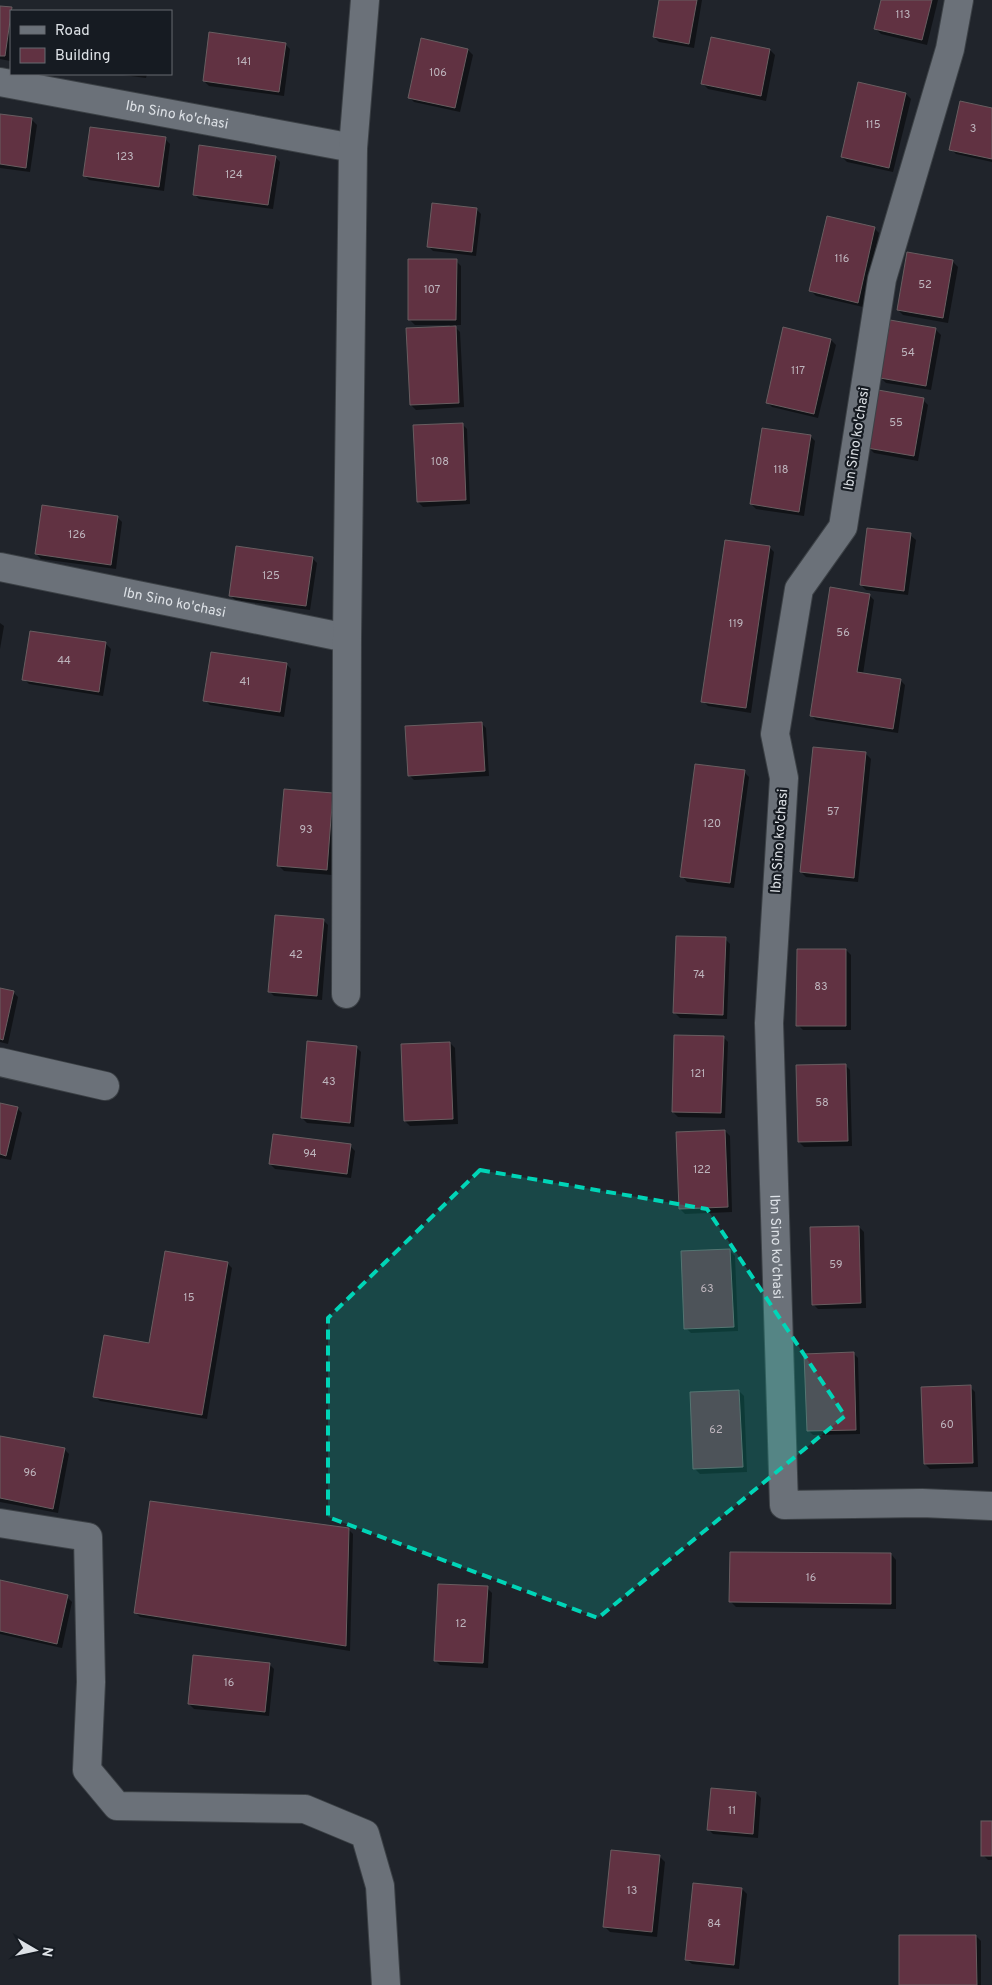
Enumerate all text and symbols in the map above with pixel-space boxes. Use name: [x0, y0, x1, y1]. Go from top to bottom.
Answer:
house number: 113: [896, 8, 910, 22]
legend: [10, 10, 172, 75]
text: Road: [55, 22, 90, 41]
text: Building: [55, 47, 110, 66]
house number: 141: [237, 55, 251, 69]
house number: 106: [429, 66, 447, 80]
street label: Ibn Sino ko'chasi: [124, 97, 230, 133]
house number: 115: [865, 118, 881, 132]
house number: 3: [970, 122, 976, 136]
house number: 123: [116, 150, 134, 164]
house number: 124: [225, 168, 243, 182]
house number: 116: [835, 252, 849, 266]
house number: 52: [918, 278, 932, 292]
house number: 107: [424, 283, 441, 297]
house number: 54: [901, 346, 915, 360]
house number: 117: [791, 364, 805, 378]
street label: Ibn Sino ko'chasi: [840, 386, 874, 492]
house number: 55: [889, 416, 903, 430]
house number: 108: [431, 455, 449, 469]
house number: 118: [774, 463, 788, 477]
house number: 126: [68, 528, 86, 542]
house number: 125: [262, 569, 280, 583]
street label: Ibn Sino ko'chasi: [122, 584, 227, 621]
house number: 119: [729, 617, 743, 631]
house number: 56: [836, 626, 850, 640]
house number: 44: [57, 654, 71, 668]
house number: 41: [240, 675, 250, 689]
street label: Ibn Sino ko'chasi: [768, 788, 792, 894]
house number: 57: [827, 805, 839, 819]
house number: 120: [703, 817, 721, 831]
house number: 93: [299, 823, 313, 837]
house number: 42: [289, 948, 303, 962]
house number: 74: [693, 968, 705, 982]
house number: 83: [814, 980, 828, 994]
house number: 121: [691, 1067, 705, 1081]
house number: 43: [322, 1075, 336, 1089]
house number: 58: [815, 1096, 829, 1110]
house number: 94: [303, 1147, 317, 1161]
house number: 122: [693, 1163, 711, 1177]
street label: Ibn Sino ko'chasi: [766, 1194, 786, 1299]
house number: 59: [829, 1258, 843, 1272]
house number: 63: [700, 1282, 714, 1296]
house number: 15: [184, 1291, 195, 1305]
house number: 60: [940, 1418, 954, 1432]
house number: 62: [709, 1423, 723, 1437]
house number: 96: [23, 1466, 37, 1480]
house number: 16: [806, 1571, 816, 1585]
house number: 12: [456, 1617, 466, 1631]
house number: 16: [224, 1676, 234, 1690]
house number: 11: [728, 1804, 736, 1818]
house number: 13: [627, 1884, 637, 1898]
house number: 84: [707, 1917, 721, 1931]
north arrow: [10, 1925, 60, 1975]
text: N: [37, 1945, 56, 1958]

